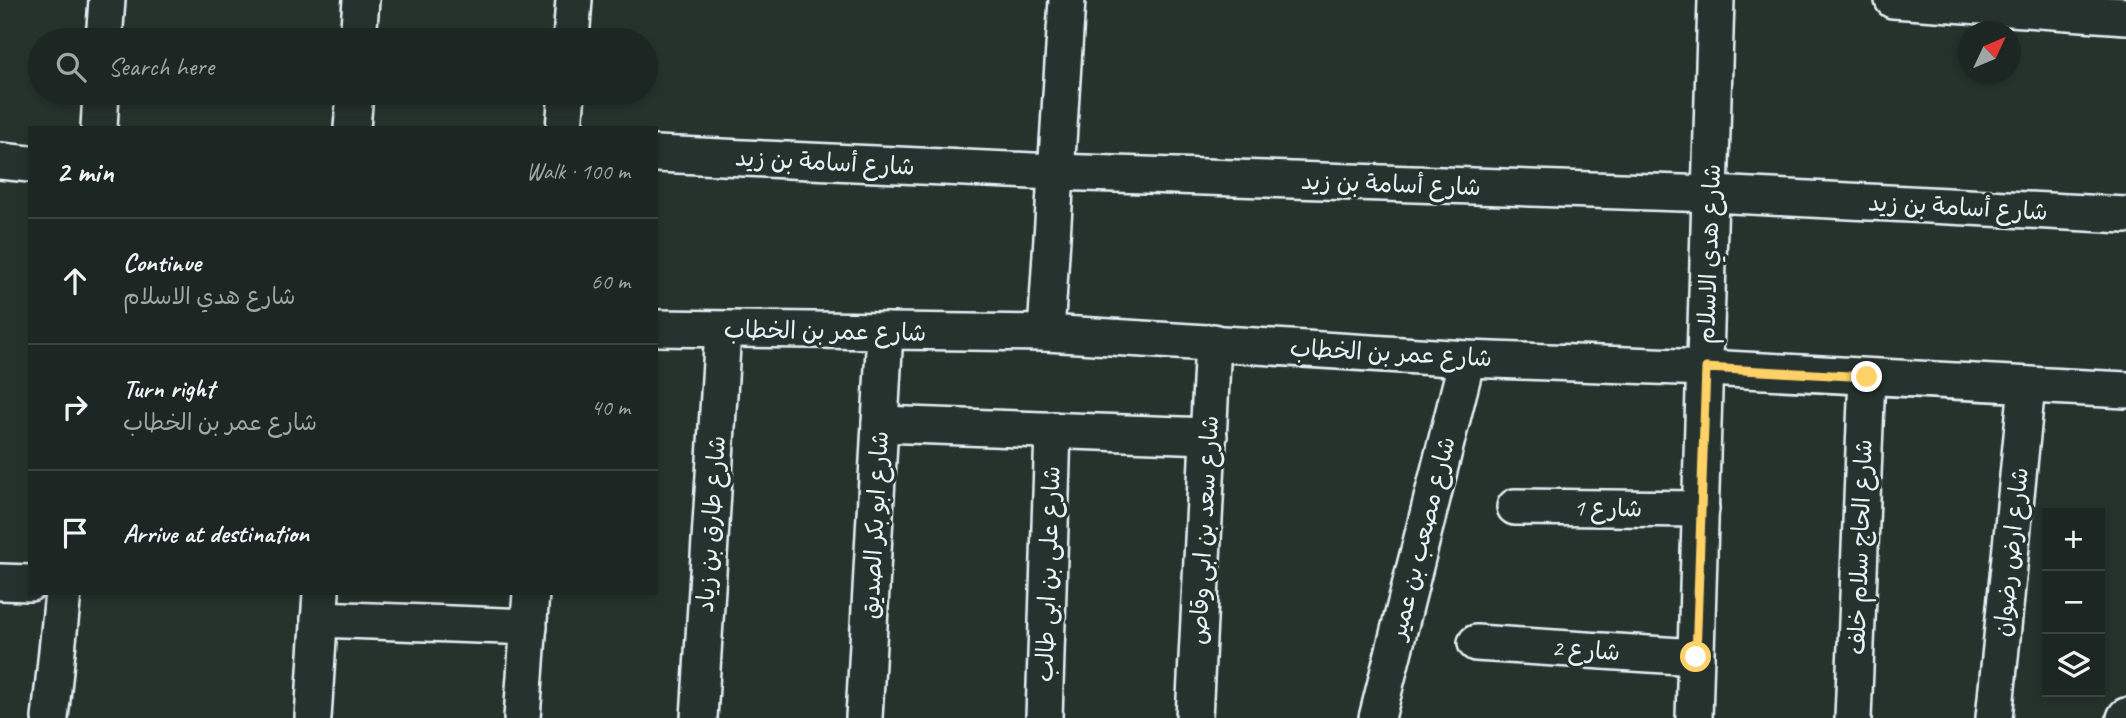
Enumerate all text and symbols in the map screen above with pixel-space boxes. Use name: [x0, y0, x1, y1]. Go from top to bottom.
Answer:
north arrow: [1958, 21, 2021, 84]
search box: [28, 28, 658, 105]
icon: search: [52, 48, 90, 86]
text: Search here: [108, 50, 214, 83]
street label: شارع أسامة بن زيد: [734, 142, 916, 184]
text: 2 min: [56, 153, 113, 191]
text: Walk · 100 m: [526, 157, 630, 186]
street label: شارع هدي الاسلام: [1691, 163, 1730, 345]
street label: شارع أسامة بن زيد: [1301, 166, 1481, 204]
street label: شارع أسامة بن زيد: [1867, 187, 2049, 229]
text: Continue: [123, 246, 201, 279]
icon: ahead: [56, 262, 94, 300]
text: 60 m: [591, 267, 630, 296]
text: شارع هدي الاسلام: [123, 282, 296, 311]
street label: شارع عمر بن الخطاب: [723, 314, 926, 350]
street label: شارع عمر بن الخطاب: [1289, 333, 1493, 375]
route end: [1851, 361, 1882, 392]
text: Turn right: [123, 372, 214, 405]
icon: right: [56, 388, 94, 426]
text: 40 m: [591, 393, 630, 422]
text: شارع عمر بن الخطاب: [123, 408, 317, 437]
street label: شارع سعد بن ابى وقاص: [1183, 415, 1227, 645]
street label: شارع ابو بكر الصديق: [855, 430, 897, 620]
street label: شارع مصعب بن عمير: [1382, 433, 1464, 645]
street label: شارع طارق بن زياد: [690, 435, 734, 614]
street label: شارع الحاج سلام خلف: [1841, 439, 1882, 655]
street label: شارع على بن ابى طالب: [1029, 466, 1069, 683]
street label: شارع ارض رضوان: [1987, 466, 2037, 638]
street label: شارع 1: [1573, 492, 1643, 526]
map controls: [2042, 508, 2105, 697]
button: +: [2042, 508, 2105, 571]
icon: arrive: [56, 514, 94, 552]
text: Arrive at destination: [123, 517, 309, 550]
button: −: [2042, 571, 2105, 634]
street label: شارع 2: [1551, 633, 1621, 669]
button: layers: [2042, 634, 2105, 697]
route start: [1680, 641, 1711, 672]

